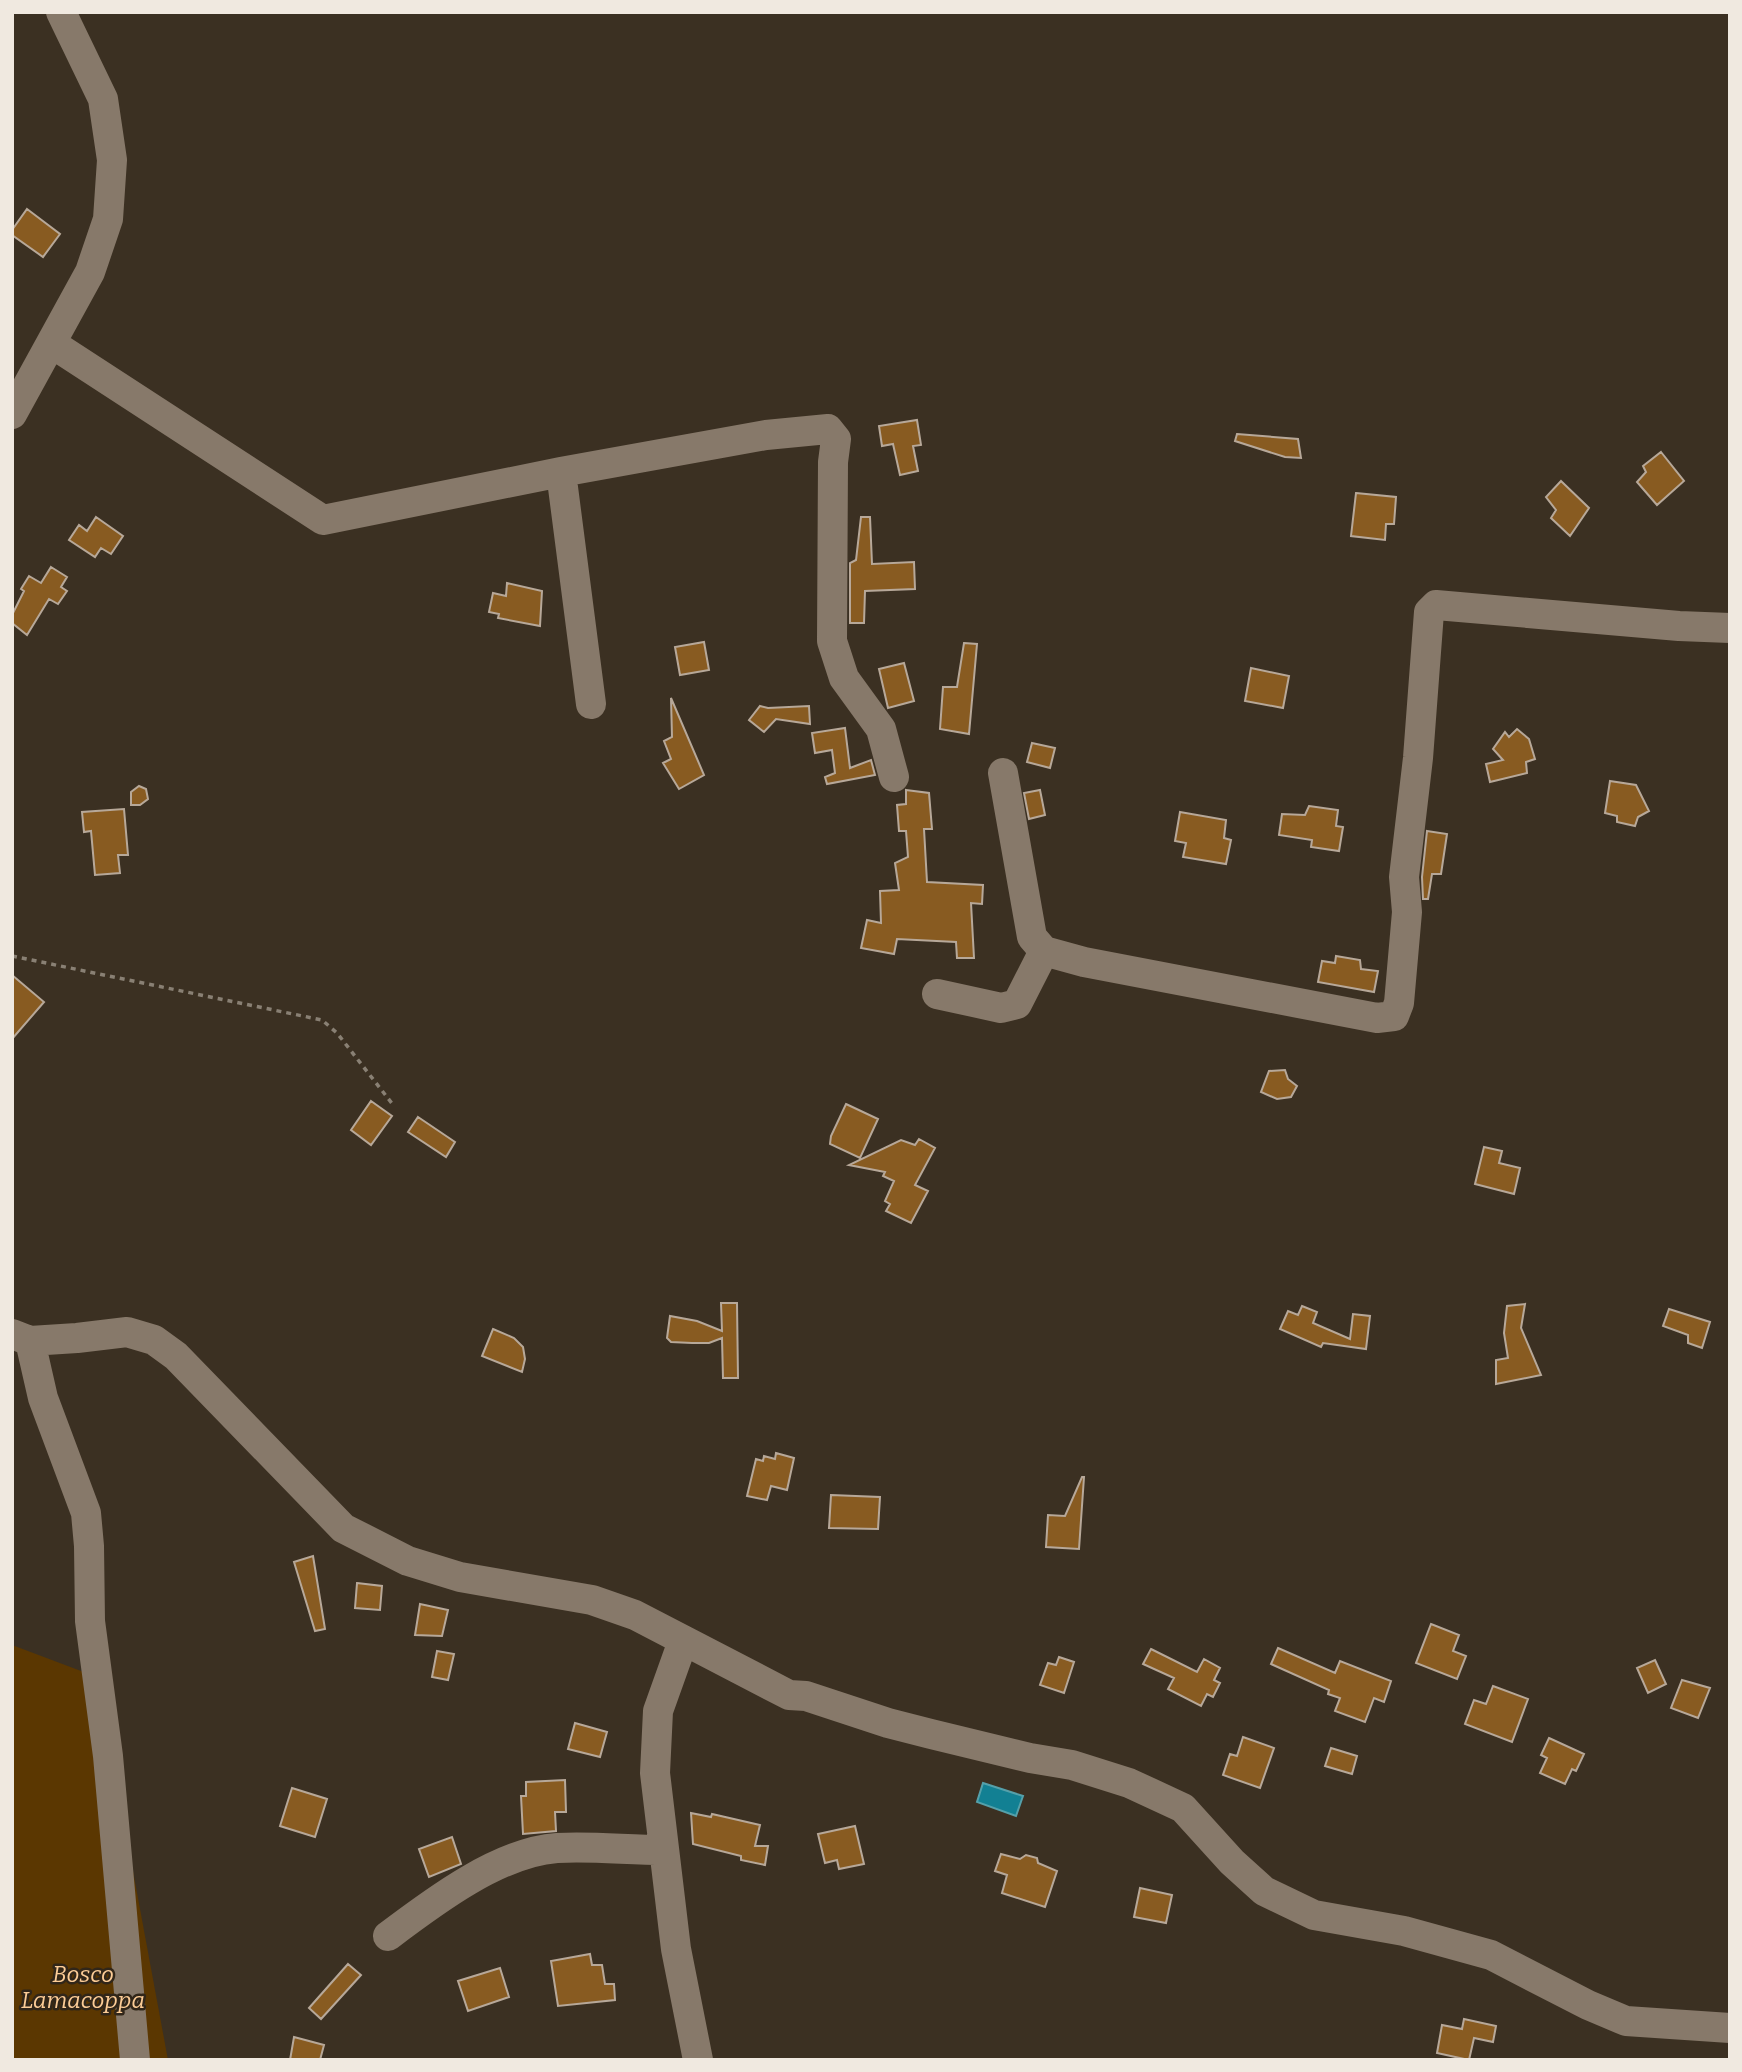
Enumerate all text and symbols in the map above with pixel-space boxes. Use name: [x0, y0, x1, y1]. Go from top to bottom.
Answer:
park label: Bosco Lamacoppa: [21, 1960, 145, 2014]

